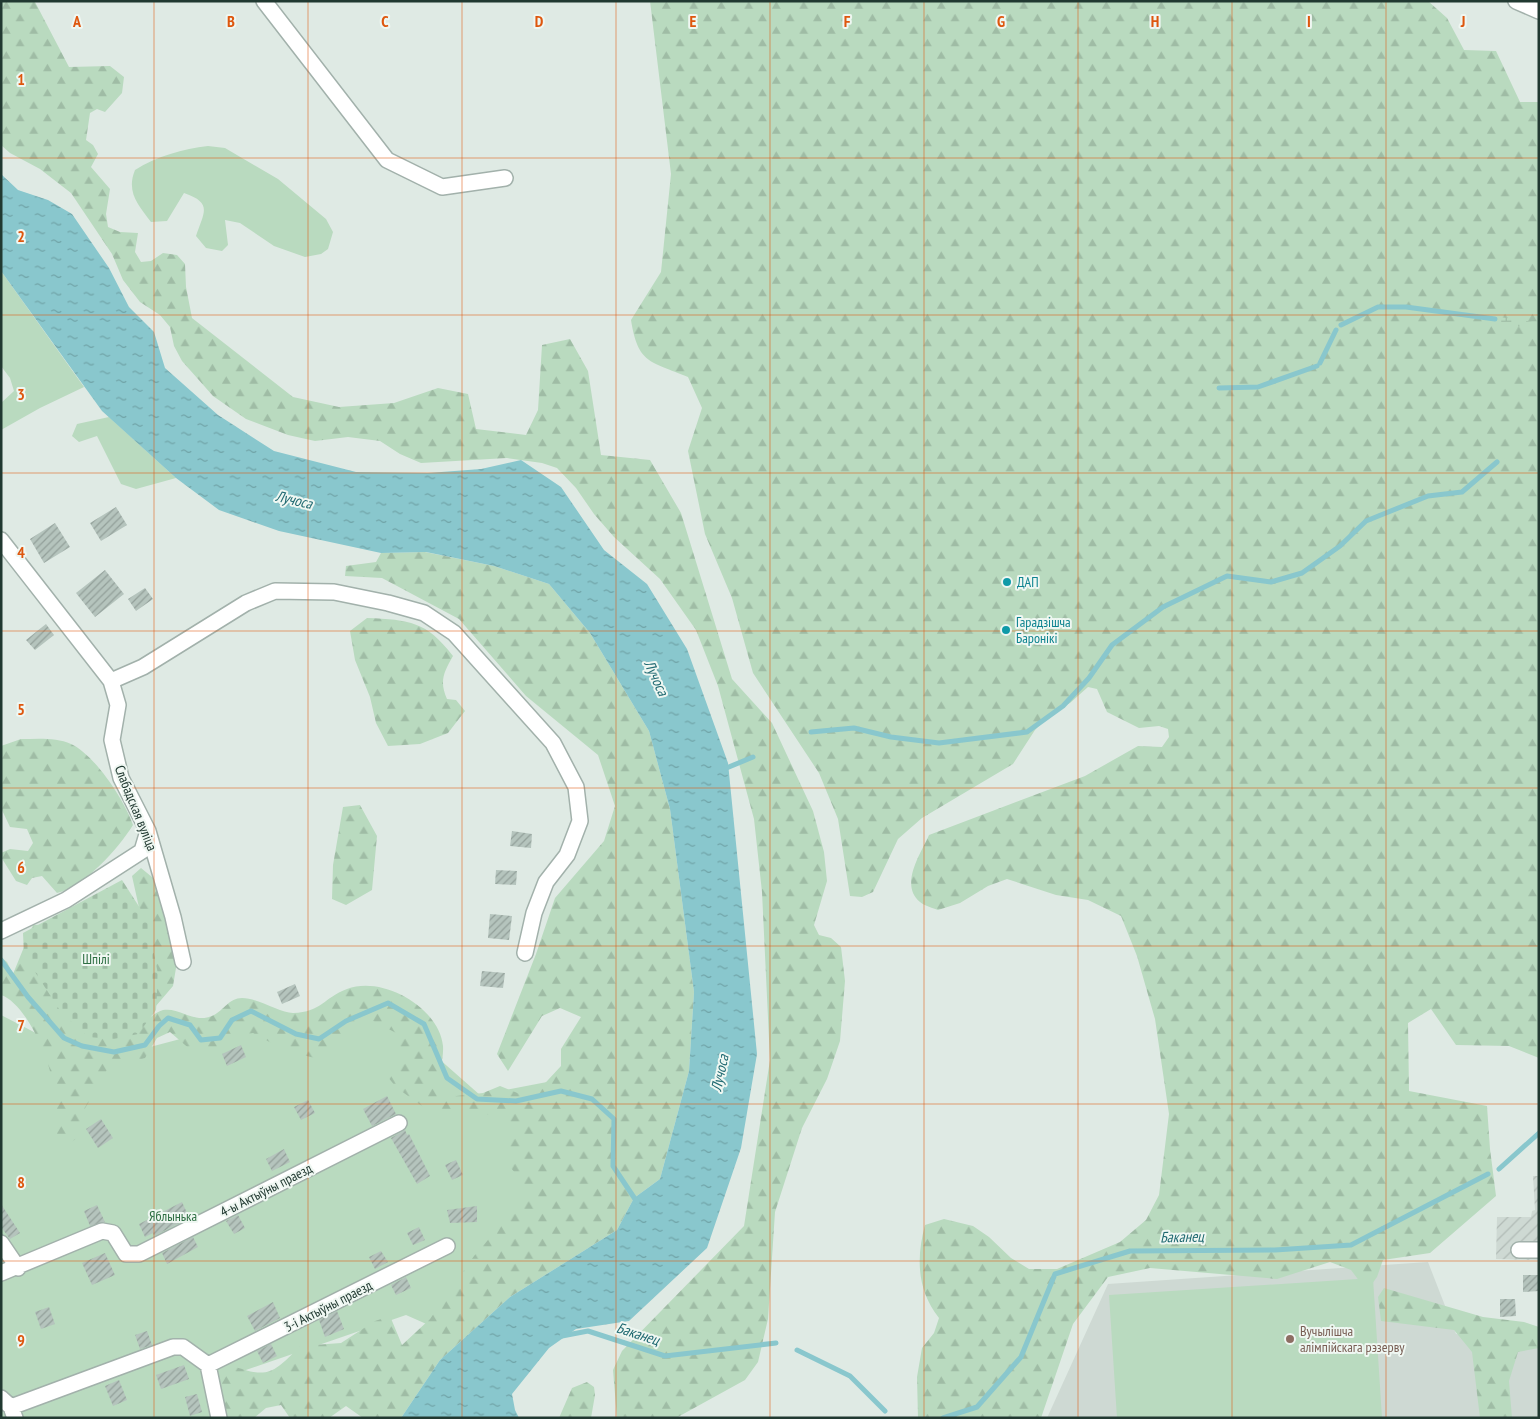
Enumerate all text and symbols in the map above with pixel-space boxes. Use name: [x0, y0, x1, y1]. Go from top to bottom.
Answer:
text: A: [72, 11, 82, 31]
text: B: [227, 11, 235, 31]
text: C: [381, 11, 389, 31]
text: D: [535, 11, 544, 31]
text: E: [690, 11, 697, 31]
text: F: [844, 11, 851, 31]
text: G: [997, 11, 1005, 31]
text: H: [1151, 11, 1159, 31]
text: I: [1307, 11, 1311, 31]
text: J: [1460, 11, 1465, 31]
text: 1: [17, 69, 25, 89]
text: 2: [17, 226, 25, 246]
text: 3: [17, 384, 25, 404]
water label: Лучоса: [273, 486, 315, 513]
text: 4: [17, 542, 25, 562]
place label: ДАП: [1017, 573, 1039, 591]
marker: ДАП: [1001, 576, 1013, 588]
place label: Гарадзішча Баронікі: [1016, 613, 1071, 647]
marker: Гарадзішча Баронікі: [1000, 624, 1012, 636]
water label: Лучоса: [640, 656, 673, 699]
text: 5: [17, 699, 25, 719]
street label: Слабадская вуліца: [111, 763, 161, 853]
text: 6: [17, 857, 25, 877]
park label: Шпілі: [82, 950, 110, 968]
text: 7: [17, 1015, 25, 1035]
water label: Лучоса: [706, 1052, 733, 1094]
street label: 4-ы Актыўны праезд: [217, 1159, 315, 1221]
text: 8: [17, 1172, 25, 1192]
park label: Яблынька: [149, 1207, 197, 1225]
water label: Баканец: [1160, 1227, 1205, 1246]
street label: 3-і Актыўны праезд: [281, 1276, 375, 1336]
water label: Баканец: [614, 1318, 663, 1350]
place label: Вучылішча алімпійскага рэзерву: [1300, 1322, 1405, 1356]
text: 9: [17, 1330, 25, 1350]
marker: Вучылішча алімпійскага рэзерву: [1284, 1333, 1296, 1345]

